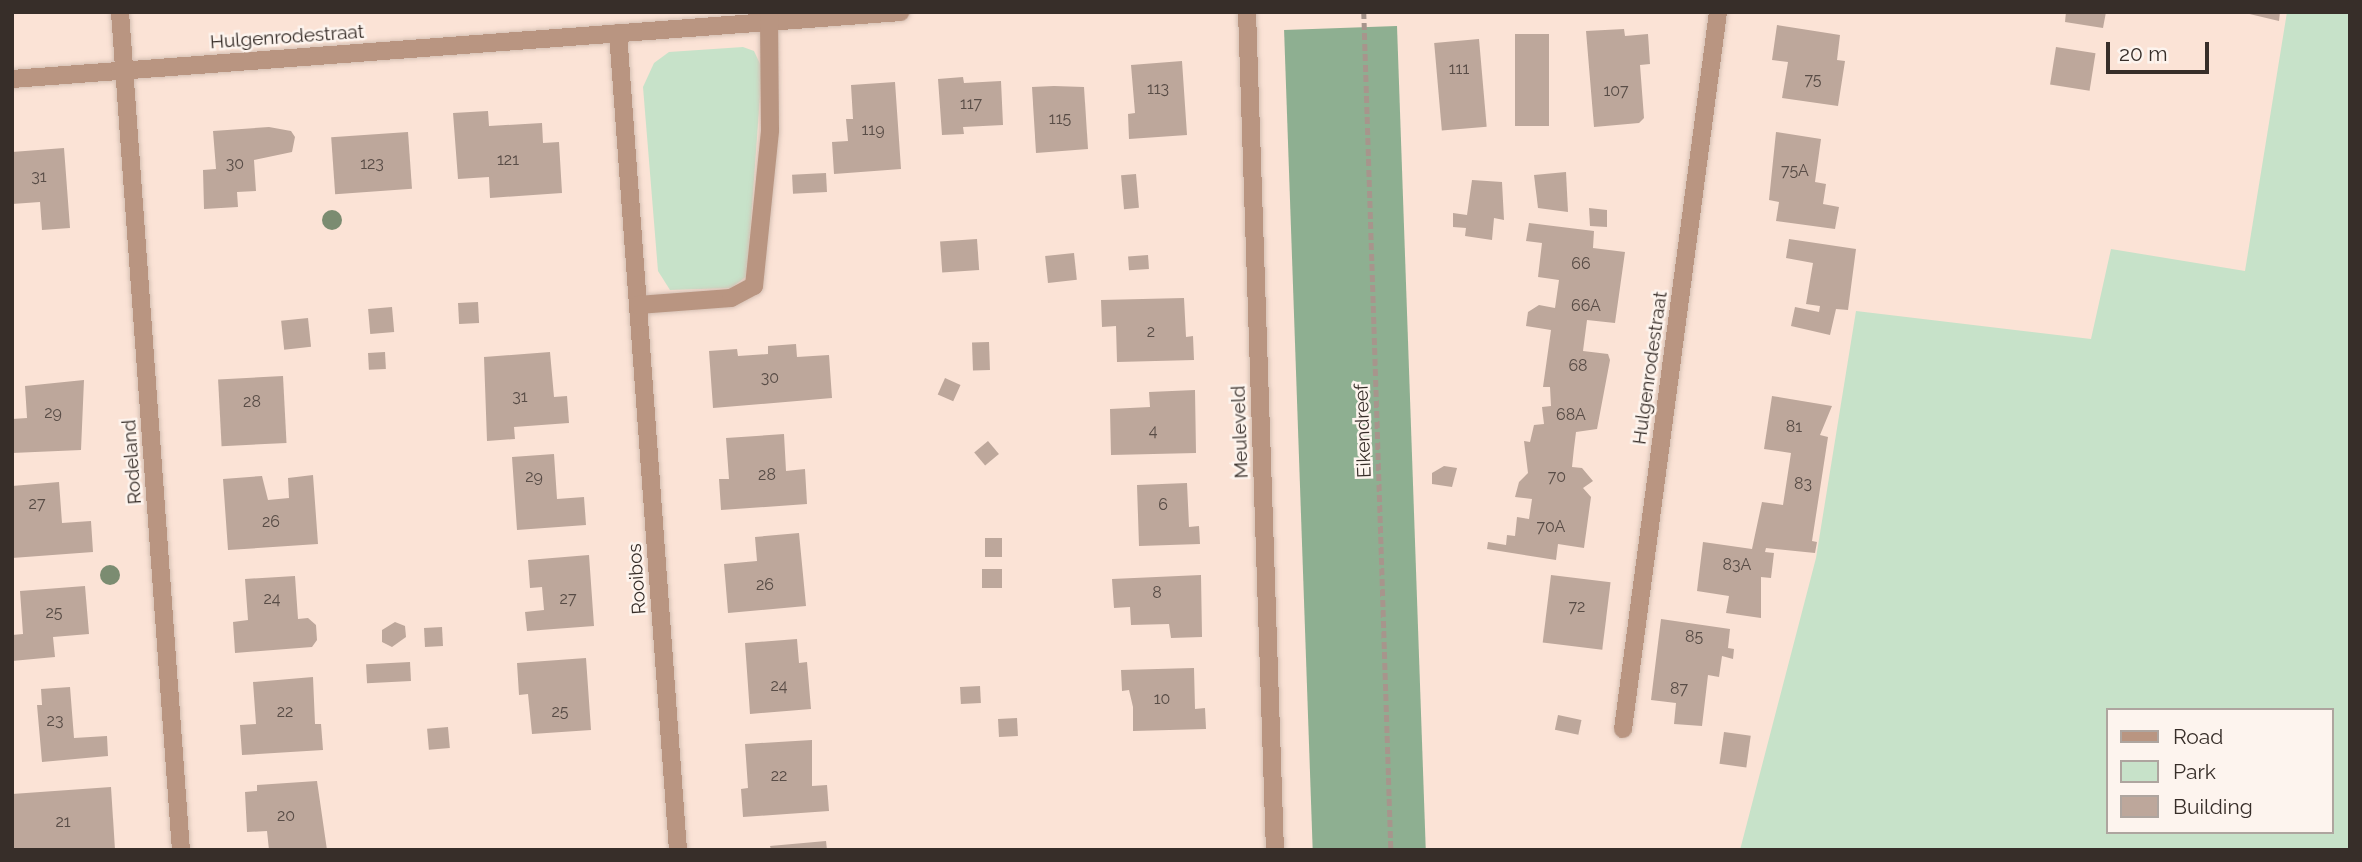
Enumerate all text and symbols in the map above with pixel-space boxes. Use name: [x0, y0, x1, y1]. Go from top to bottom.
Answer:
street label: Hulgenrodestraat: [209, 20, 365, 54]
scale bar: [2110, 28, 2213, 72]
text: 20 m: [2119, 41, 2167, 66]
house number: 111: [1449, 59, 1469, 79]
house number: 75: [1804, 70, 1822, 90]
house number: 113: [1147, 79, 1169, 99]
house number: 107: [1603, 81, 1629, 101]
house number: 117: [960, 94, 982, 114]
house number: 115: [1049, 109, 1071, 129]
house number: 119: [861, 120, 885, 140]
house number: 121: [497, 150, 519, 170]
house number: 30: [226, 154, 244, 174]
house number: 123: [360, 154, 384, 174]
house number: 75A: [1781, 161, 1809, 181]
house number: 31: [31, 167, 47, 187]
house number: 66: [1571, 254, 1591, 274]
street label: Hulgenrodestraat: [1628, 290, 1672, 446]
house number: 66A: [1571, 296, 1601, 316]
house number: 2: [1147, 322, 1155, 342]
house number: 68: [1568, 356, 1588, 376]
house number: 30: [761, 368, 779, 388]
street label: Eikendreef: [1350, 384, 1376, 478]
street label: Meuleveld: [1227, 385, 1253, 479]
house number: 31: [512, 387, 528, 407]
house number: 28: [243, 392, 261, 412]
house number: 29: [44, 403, 62, 423]
house number: 68A: [1556, 405, 1586, 425]
house number: 81: [1786, 417, 1802, 437]
street label: Rodeland: [118, 419, 146, 505]
house number: 4: [1149, 421, 1157, 441]
house number: 28: [758, 465, 776, 485]
house number: 29: [525, 467, 543, 487]
house number: 70: [1548, 467, 1566, 487]
house number: 83: [1794, 474, 1812, 494]
house number: 27: [29, 494, 45, 514]
house number: 6: [1158, 495, 1168, 515]
house number: 26: [262, 512, 280, 532]
house number: 70A: [1537, 517, 1565, 537]
street label: Rooibos: [623, 543, 651, 615]
house number: 83A: [1723, 555, 1751, 575]
house number: 26: [756, 575, 774, 595]
house number: 8: [1152, 583, 1162, 603]
house number: 24: [263, 589, 281, 609]
house number: 27: [560, 589, 576, 609]
house number: 72: [1569, 597, 1585, 617]
house number: 25: [45, 603, 63, 623]
house number: 85: [1685, 627, 1703, 647]
house number: 24: [770, 676, 788, 696]
house number: 87: [1670, 679, 1688, 699]
house number: 10: [1154, 689, 1170, 709]
house number: 22: [277, 702, 293, 722]
house number: 25: [551, 702, 569, 722]
legend: [2106, 708, 2334, 834]
house number: 23: [47, 711, 63, 731]
text: Road: [2173, 724, 2223, 749]
text: Park: [2173, 759, 2216, 784]
house number: 22: [771, 766, 787, 786]
text: Building: [2173, 794, 2253, 819]
house number: 20: [277, 806, 295, 826]
house number: 21: [55, 812, 71, 832]

